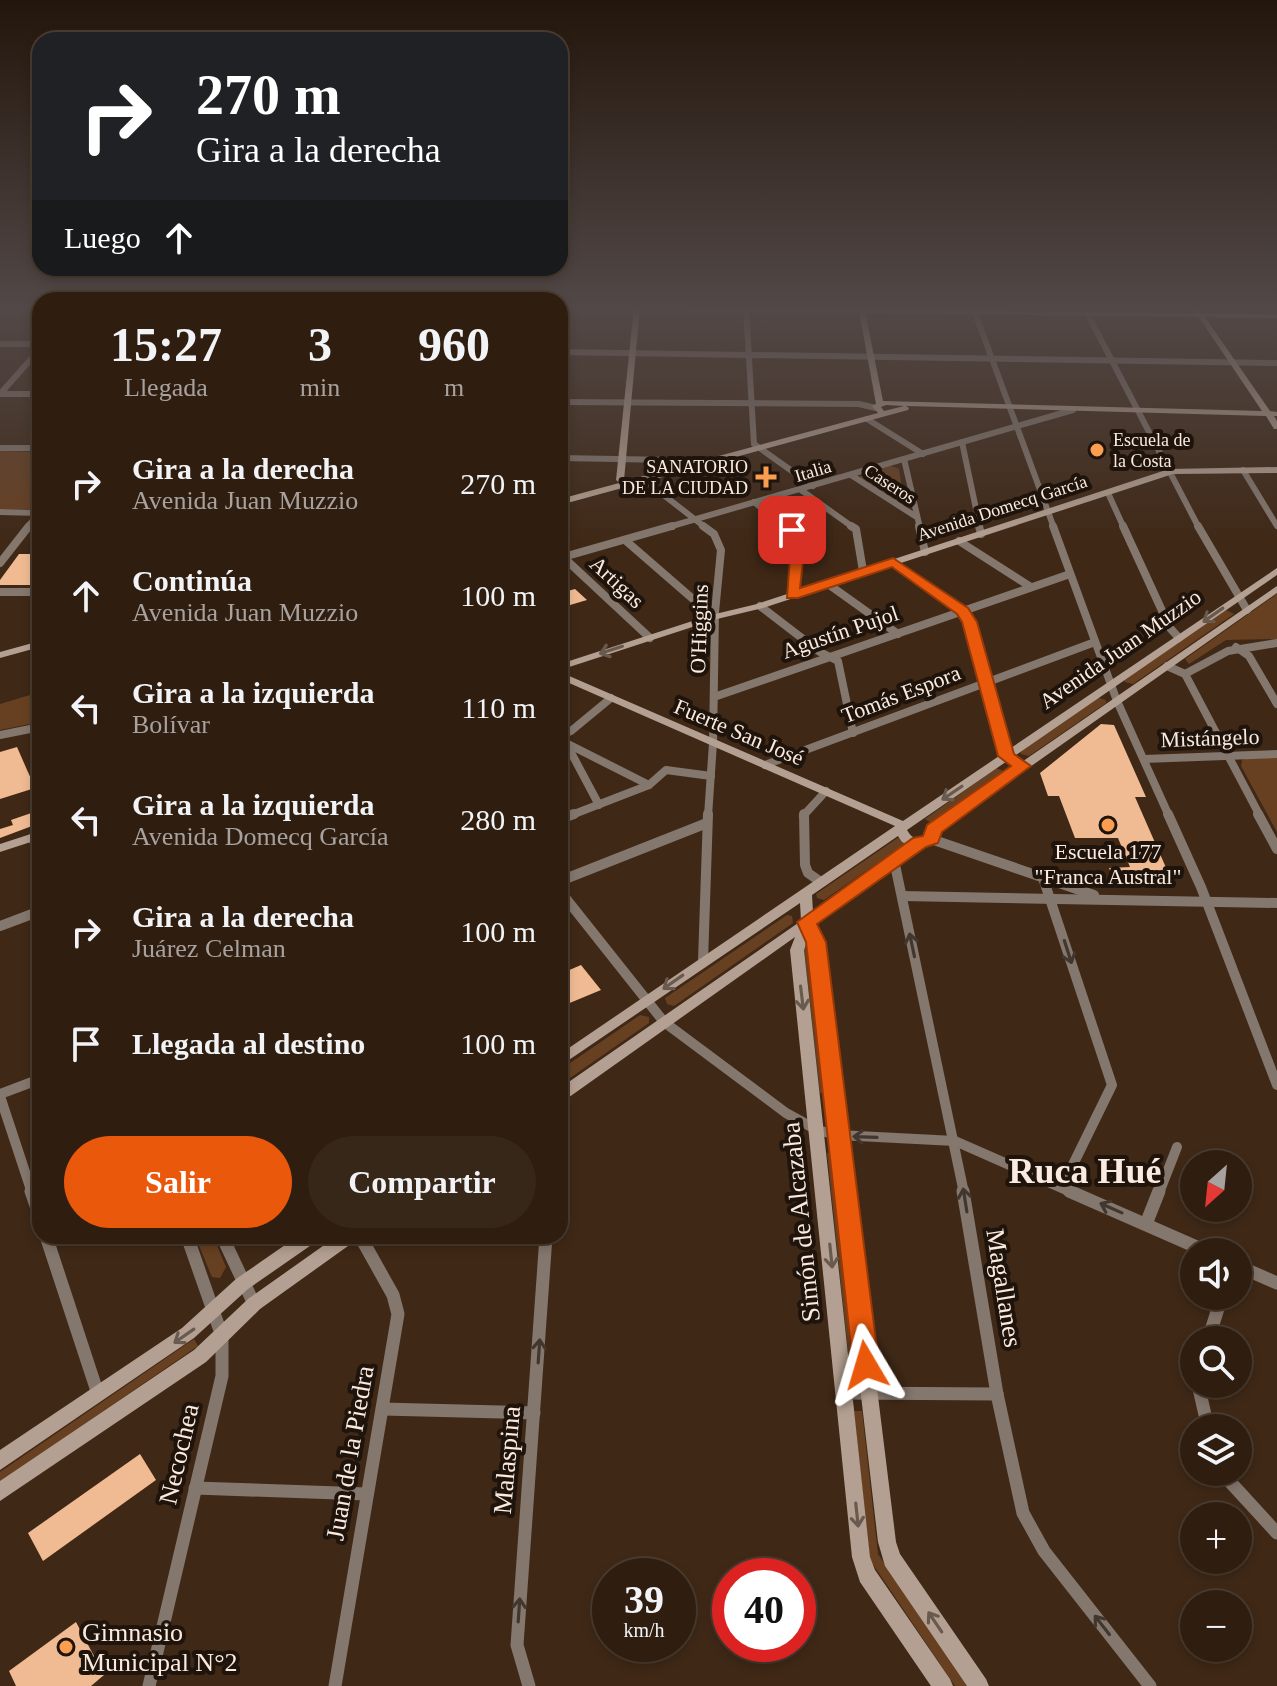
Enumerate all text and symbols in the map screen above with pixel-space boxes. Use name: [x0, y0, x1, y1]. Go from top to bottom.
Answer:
icon: right: [64, 64, 168, 168]
text: 270 m: [196, 64, 341, 126]
text: Gira a la derecha: [196, 130, 441, 170]
icon: ahead: [157, 216, 201, 260]
text: Luego: [64, 221, 141, 254]
text: 15:27: [110, 318, 222, 371]
text: 3: [308, 318, 332, 371]
text: 960: [418, 318, 490, 371]
text: Llegada: [124, 373, 208, 402]
text: min: [300, 373, 340, 402]
text: m: [444, 373, 464, 402]
place label: Escuela de la Costa: [1113, 430, 1190, 471]
marker: Escuela de la Costa: [1088, 441, 1106, 459]
text: Gira a la derecha: [132, 452, 354, 485]
street label: Italia: [792, 456, 834, 486]
place label: SANATORIO DE LA CIUDAD: [622, 457, 748, 498]
street label: Caseros: [861, 460, 919, 508]
icon: right: [64, 462, 108, 506]
marker: SANATORIO DE LA CIUDAD: [755, 466, 777, 488]
text: 270 m: [460, 467, 536, 500]
street label: Avenida Domecq García: [914, 471, 1090, 545]
text: Avenida Juan Muzzio: [132, 486, 358, 515]
pin: [758, 496, 826, 564]
icon: arrive: [770, 508, 814, 552]
street label: Artigas: [585, 551, 649, 613]
text: Continúa: [132, 564, 252, 597]
icon: ahead: [64, 574, 108, 618]
text: 100 m: [460, 579, 536, 612]
street label: O'Higgins: [685, 584, 713, 674]
street label: Avenida Juan Muzzio: [1034, 584, 1206, 714]
text: Avenida Juan Muzzio: [132, 598, 358, 627]
street label: Agustín Pujol: [778, 600, 902, 664]
one-way arrow: [1202, 606, 1224, 623]
one-way arrow: [599, 644, 624, 658]
street label: Tomás Espora: [838, 660, 964, 728]
text: Gira a la izquierda: [132, 676, 375, 709]
icon: left: [64, 686, 108, 730]
text: 110 m: [461, 691, 536, 724]
street label: Fuerte San José: [671, 694, 807, 770]
text: Bolívar: [132, 710, 210, 739]
street label: Mistángelo: [1160, 724, 1260, 752]
one-way arrow: [941, 785, 963, 801]
text: Gira a la izquierda: [132, 788, 375, 821]
icon: left: [64, 798, 108, 842]
text: 280 m: [460, 803, 536, 836]
marker: Escuela 177 "Franca Austral": [1099, 816, 1117, 834]
text: Avenida Domecq García: [132, 822, 389, 851]
place label: Escuela 177 "Franca Austral": [1035, 839, 1181, 889]
text: Gira a la derecha: [132, 900, 354, 933]
icon: right: [64, 910, 108, 954]
text: 100 m: [460, 915, 536, 948]
one-way arrow: [904, 933, 919, 959]
text: Juárez Celman: [132, 934, 286, 963]
one-way arrow: [1061, 939, 1076, 964]
one-way arrow: [663, 974, 685, 990]
one-way arrow: [795, 984, 810, 1011]
icon: arrive: [64, 1022, 108, 1066]
text: Llegada al destino: [132, 1027, 365, 1060]
text: 100 m: [460, 1027, 536, 1060]
street label: Simón de Alcazaba: [776, 1120, 826, 1323]
one-way arrow: [852, 1129, 879, 1144]
button: Salir: [64, 1136, 292, 1228]
button: Compartir: [308, 1136, 536, 1228]
north arrow: [1180, 1150, 1252, 1222]
map controls: [1180, 1150, 1252, 1662]
district label: Ruca Hué: [1009, 1151, 1162, 1191]
one-way arrow: [956, 1188, 971, 1213]
one-way arrow: [1099, 1200, 1124, 1215]
street label: Magallanes: [980, 1227, 1028, 1349]
button: sound: [1180, 1238, 1252, 1310]
one-way arrow: [823, 1242, 838, 1269]
position arrow: [824, 1323, 908, 1407]
button: search: [1180, 1326, 1252, 1398]
one-way arrow: [173, 1328, 195, 1344]
one-way arrow: [532, 1338, 547, 1365]
street label: Juan de la Piedra: [320, 1363, 380, 1543]
street label: Necochea: [153, 1400, 205, 1507]
street label: Malaspina: [488, 1404, 526, 1515]
button: layers: [1180, 1414, 1252, 1486]
one-way arrow: [849, 1501, 864, 1528]
button: +: [1180, 1502, 1252, 1574]
speed limit sign: 40: [712, 1558, 816, 1662]
text: 39: [624, 1577, 664, 1622]
button: −: [1180, 1590, 1252, 1662]
one-way arrow: [512, 1597, 527, 1624]
one-way arrow: [927, 1611, 943, 1633]
one-way arrow: [1093, 1615, 1111, 1636]
place label: Gimnasio Municipal N°2: [82, 1618, 238, 1677]
text: km/h: [623, 1619, 665, 1641]
marker: Gimnasio Municipal N°2: [57, 1638, 75, 1656]

